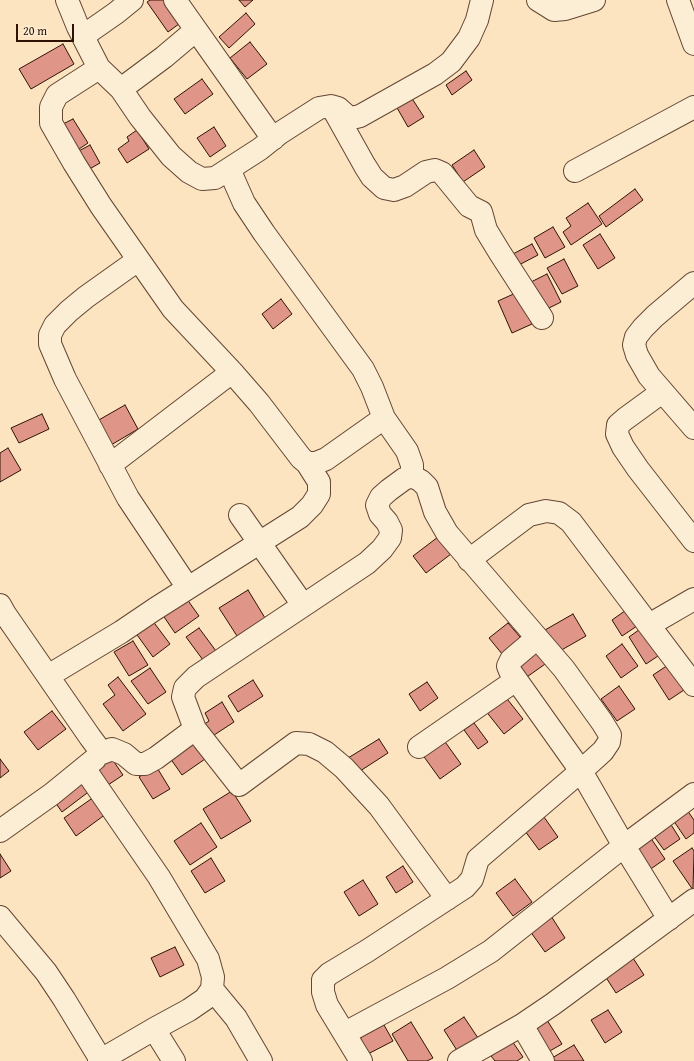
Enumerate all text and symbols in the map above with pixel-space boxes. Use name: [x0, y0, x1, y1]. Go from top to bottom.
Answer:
scale bar: [18, 16, 76, 42]
text: 20 m: [23, 22, 47, 39]

